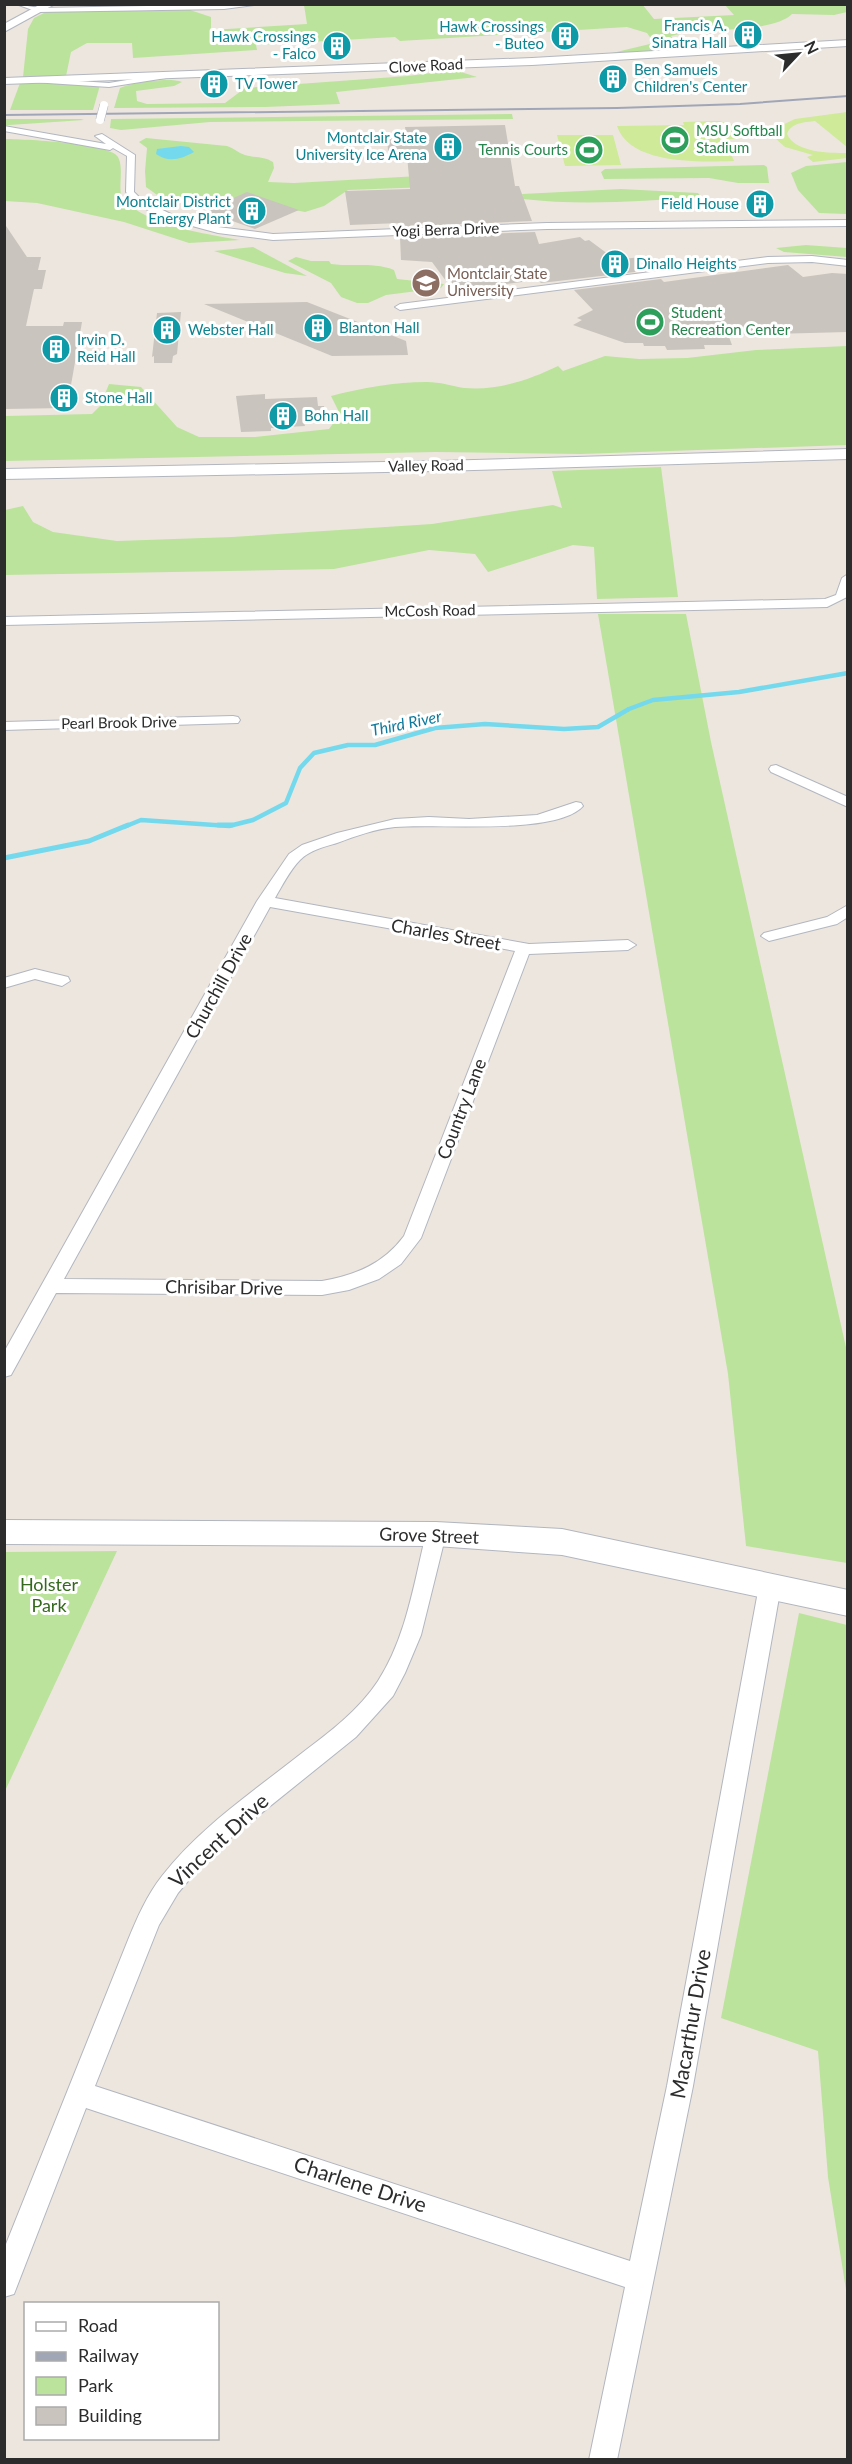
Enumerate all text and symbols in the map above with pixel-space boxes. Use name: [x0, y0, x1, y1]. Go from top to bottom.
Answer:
place label: Francis A. Sinatra Hall: [652, 16, 727, 51]
place label: Hawk Crossings - Buteo: [439, 17, 544, 52]
building icon: Francis A. Sinatra Hall: [732, 19, 764, 51]
building icon: Hawk Crossings - Buteo: [549, 20, 581, 52]
north arrow: [768, 24, 828, 84]
place label: Hawk Crossings - Falco: [211, 27, 316, 62]
building icon: Hawk Crossings - Falco: [321, 30, 353, 62]
text: N: [801, 38, 823, 57]
street label: Clove Road: [388, 54, 464, 76]
place label: Ben Samuels Children's Center: [634, 60, 748, 95]
building icon: Ben Samuels Children's Center: [597, 63, 629, 95]
building icon: TV Tower: [198, 68, 230, 100]
place label: TV Tower: [235, 74, 298, 92]
place label: MSU Softball Stadium: [696, 121, 783, 156]
sports icon: MSU Softball Stadium: [659, 124, 691, 156]
place label: Montclair State University Ice Arena: [295, 128, 427, 163]
building icon: Montclair State University Ice Arena: [432, 131, 464, 163]
sports icon: Tennis Courts: [573, 134, 605, 166]
place label: Tennis Courts: [478, 140, 568, 158]
building icon: Field House: [744, 188, 776, 220]
place label: Montclair District Energy Plant: [116, 192, 232, 227]
place label: Field House: [661, 194, 739, 212]
building icon: Montclair District Energy Plant: [236, 195, 268, 227]
street label: Yogi Berra Drive: [392, 218, 500, 240]
building icon: Dinallo Heights: [599, 248, 631, 280]
place label: Dinallo Heights: [636, 254, 737, 272]
place label: Montclair State University: [447, 264, 547, 299]
school or university icon: Montclair State University: [410, 267, 442, 299]
place label: Student Recreation Center: [671, 303, 791, 338]
sports icon: Student Recreation Center: [634, 306, 666, 338]
building icon: Blanton Hall: [302, 312, 334, 344]
building icon: Webster Hall: [151, 314, 183, 346]
place label: Blanton Hall: [339, 318, 420, 336]
place label: Webster Hall: [188, 320, 274, 338]
place label: Irvin D. Reid Hall: [77, 330, 135, 365]
building icon: Irvin D. Reid Hall: [40, 333, 72, 365]
building icon: Stone Hall: [48, 382, 80, 414]
place label: Stone Hall: [85, 388, 153, 406]
building icon: Bohn Hall: [267, 400, 299, 432]
place label: Bohn Hall: [304, 406, 368, 424]
street label: Valley Road: [388, 455, 464, 475]
street label: McCosh Road: [384, 600, 476, 620]
water label: Third River: [369, 706, 443, 739]
street label: Pearl Brook Drive: [61, 712, 177, 732]
street label: Charles Street: [390, 914, 503, 955]
street label: Churchill Drive: [180, 929, 256, 1042]
street label: Country Lane: [432, 1055, 490, 1162]
street label: Chrisibar Drive: [165, 1275, 283, 1299]
street label: Grove Street: [379, 1522, 480, 1548]
park label: Holster Park: [20, 1573, 79, 1616]
street label: Vincent Drive: [163, 1788, 273, 1892]
street label: Macarthur Drive: [664, 1947, 715, 2100]
street label: Charlene Drive: [291, 2150, 430, 2217]
legend: [24, 2302, 219, 2440]
text: Road: [78, 2314, 118, 2336]
text: Railway: [78, 2344, 139, 2366]
text: Park: [78, 2374, 114, 2396]
text: Building: [78, 2404, 142, 2426]

